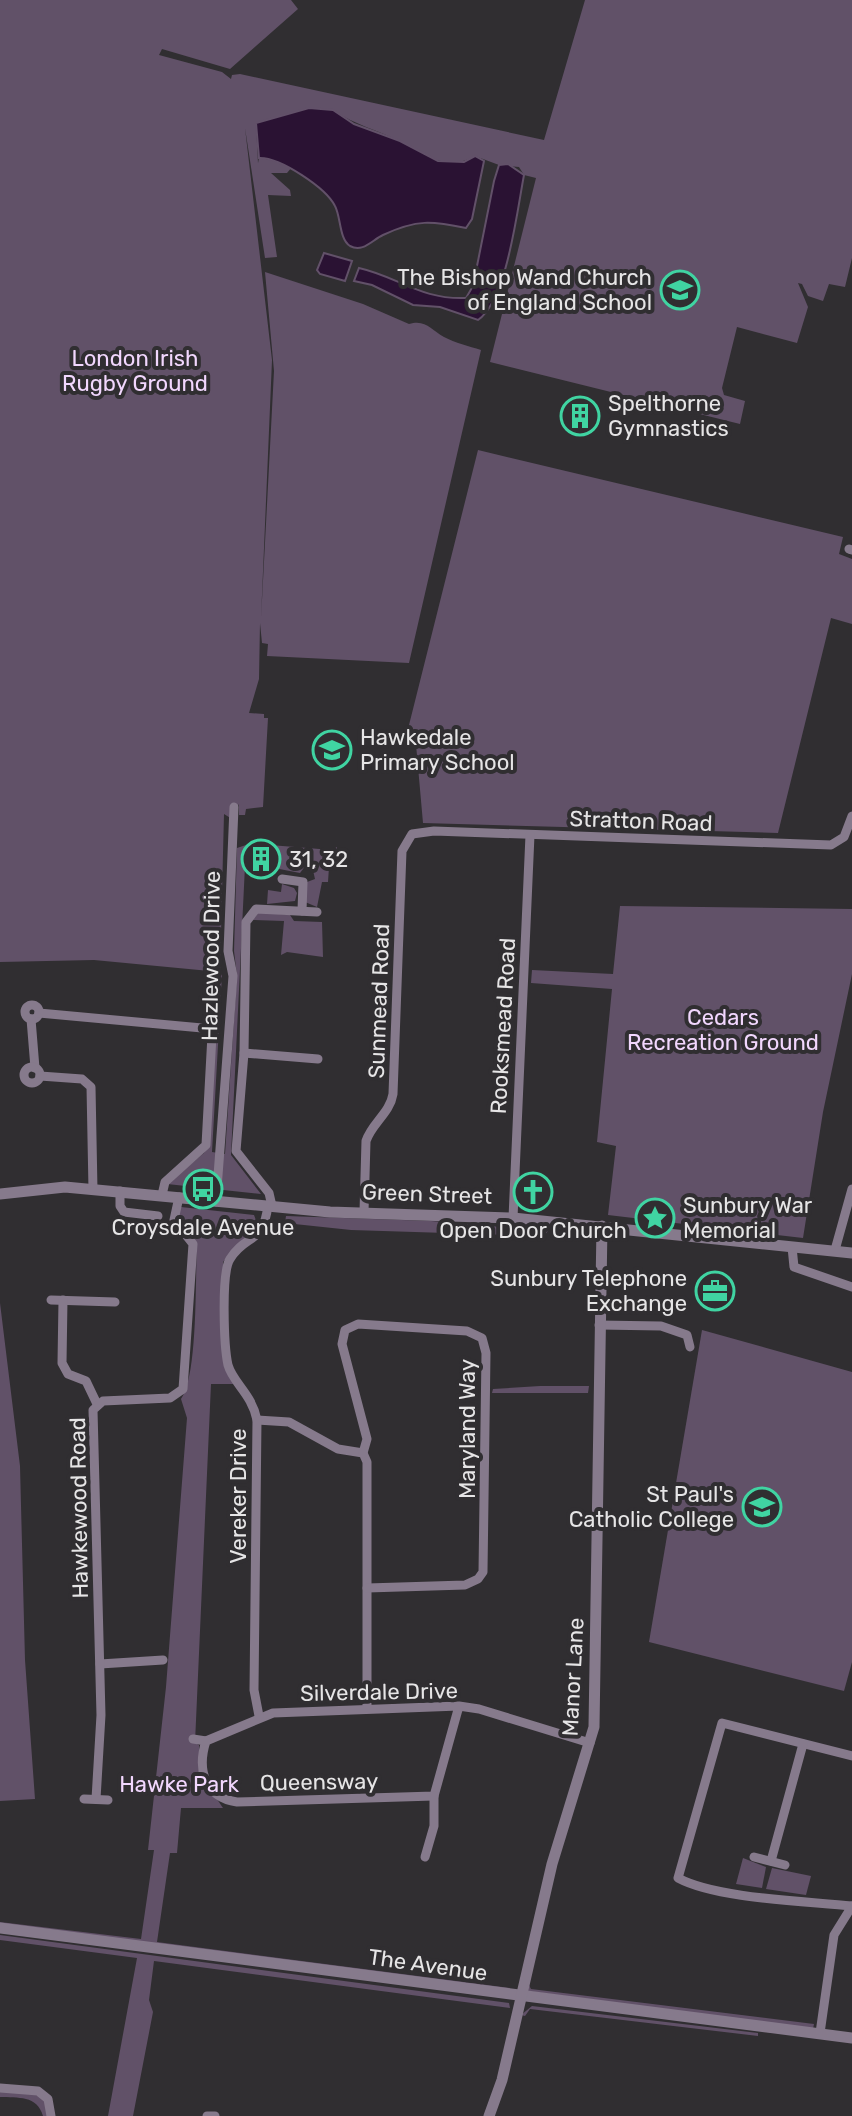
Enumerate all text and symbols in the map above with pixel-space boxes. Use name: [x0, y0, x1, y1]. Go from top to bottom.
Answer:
place label: The Bishop Wand Church of England School: [397, 264, 652, 316]
school or university icon: The Bishop Wand Church of England School: [659, 269, 701, 311]
park label: London Irish Rugby Ground: [62, 345, 208, 397]
place label: Spelthorne Gymnastics: [608, 390, 729, 442]
building icon: Spelthorne Gymnastics: [559, 395, 601, 437]
place label: Hawkedale Primary School: [360, 724, 515, 776]
school or university icon: Hawkedale Primary School: [311, 729, 353, 771]
street label: Stratton Road: [569, 805, 713, 837]
building icon: 31, 32: [240, 838, 282, 880]
place label: 31, 32: [289, 846, 348, 873]
street label: Hazlewood Drive: [196, 871, 226, 1041]
street label: Sunmead Road: [363, 923, 395, 1079]
street label: Rooksmead Road: [485, 937, 521, 1115]
park label: Cedars Recreation Ground: [627, 1004, 819, 1056]
bus stop icon: Croysdale Avenue: [182, 1168, 224, 1210]
church icon: Open Door Church: [512, 1171, 554, 1213]
street label: Green Street: [362, 1178, 493, 1210]
place label: Sunbury War Memorial: [683, 1192, 813, 1244]
place icon: Sunbury War Memorial: [634, 1197, 676, 1239]
place label: Croysdale Avenue: [112, 1214, 294, 1241]
place label: Open Door Church: [439, 1217, 627, 1244]
place label: Sunbury Telephone Exchange: [490, 1265, 687, 1317]
office icon: Sunbury Telephone Exchange: [694, 1270, 736, 1312]
street label: Maryland Way: [454, 1359, 481, 1499]
street label: Hawkewood Road: [64, 1417, 94, 1599]
street label: Vereker Drive: [225, 1428, 252, 1564]
place label: St Paul's Catholic College: [569, 1481, 734, 1533]
school or university icon: St Paul's Catholic College: [741, 1486, 783, 1528]
street label: Manor Lane: [556, 1617, 590, 1737]
street label: Silverdale Drive: [300, 1677, 458, 1707]
street label: Queensway: [260, 1767, 378, 1797]
park label: Hawke Park: [119, 1771, 240, 1798]
street label: The Avenue: [367, 1943, 489, 1987]

